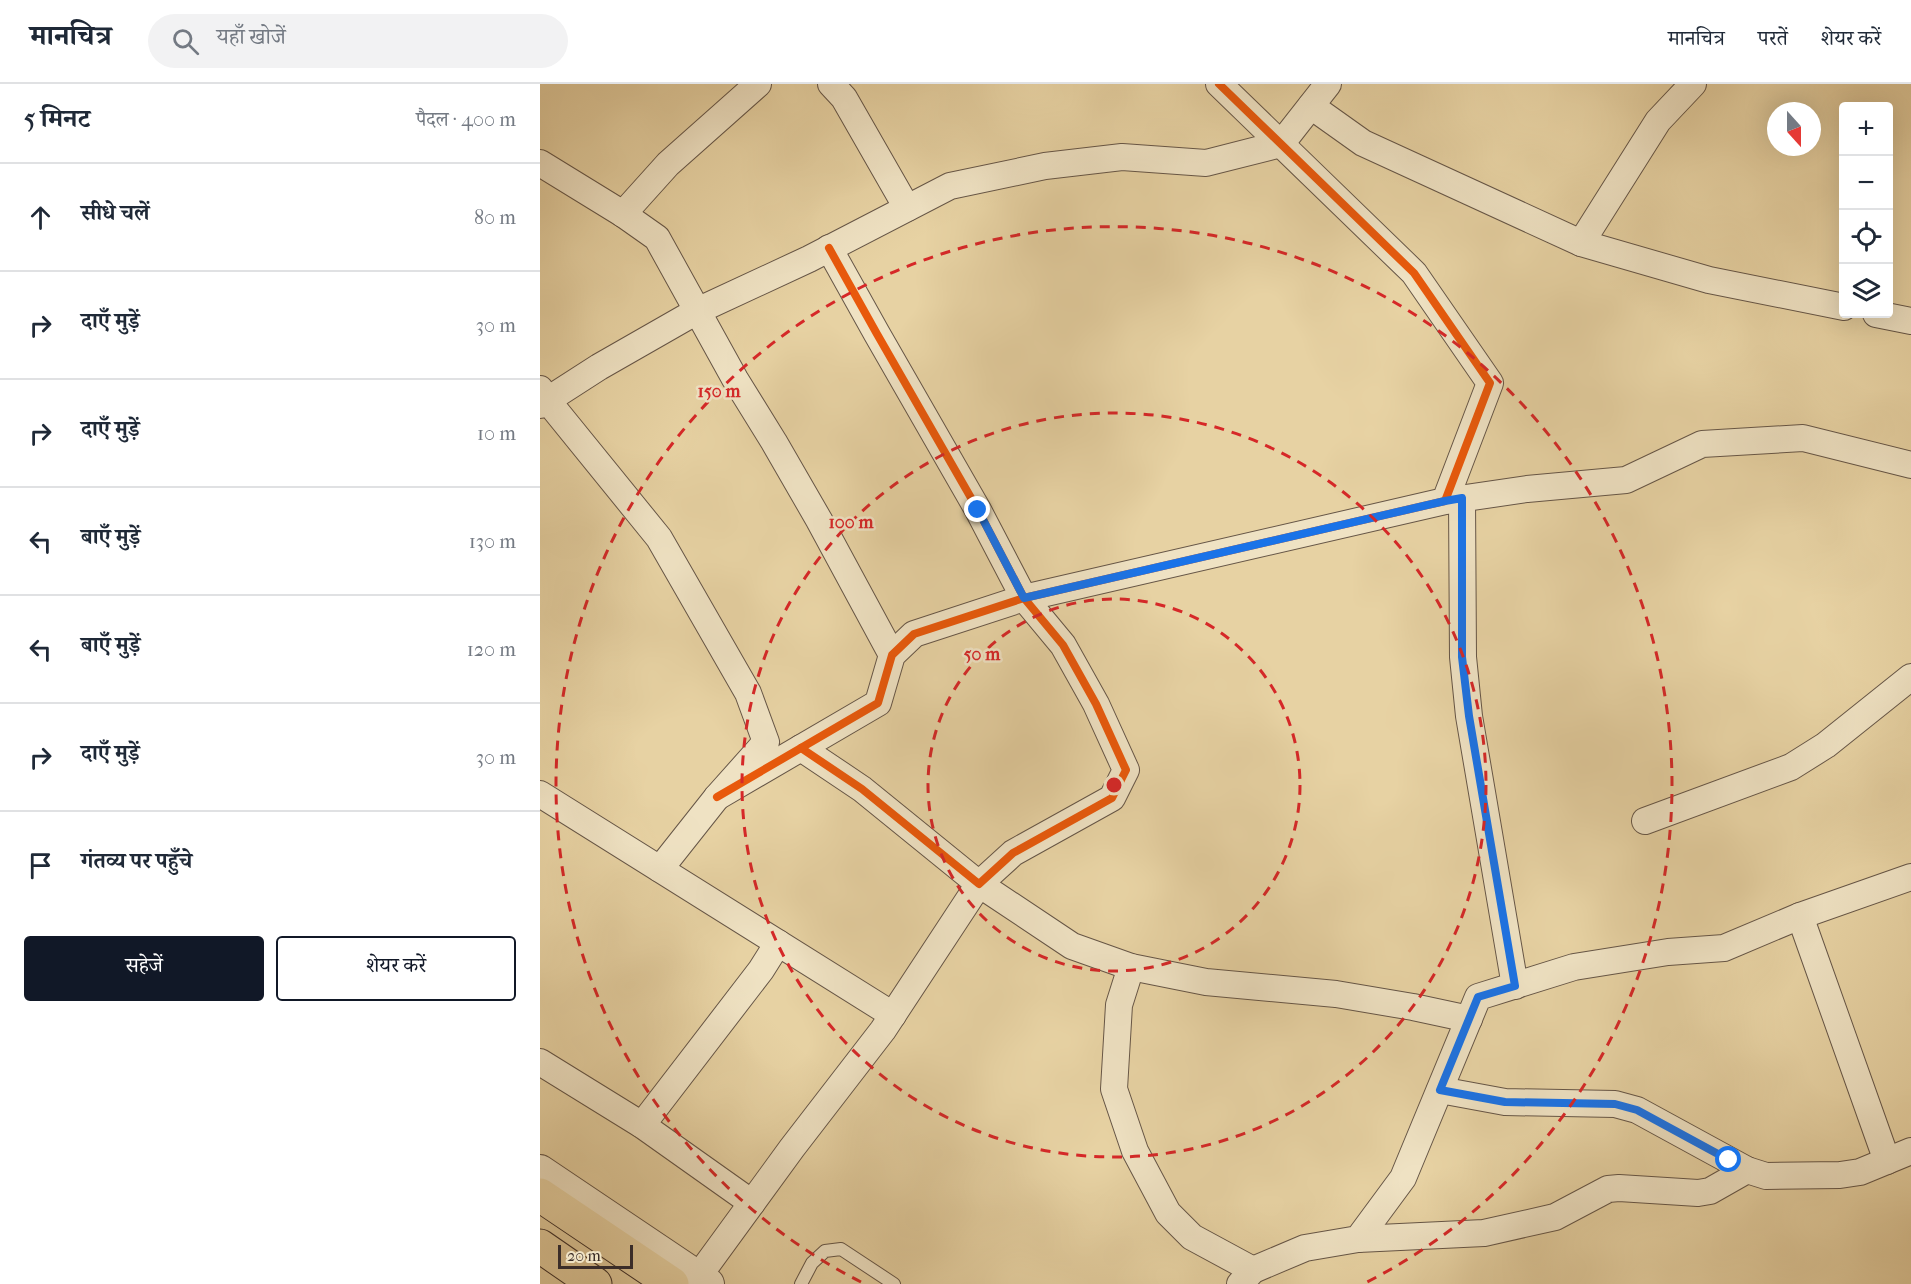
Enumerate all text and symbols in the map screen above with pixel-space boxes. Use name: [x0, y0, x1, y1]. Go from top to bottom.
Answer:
search box: [148, 14, 568, 68]
text: मानचित्र: [30, 19, 112, 52]
text: यहाँ खोजें: [217, 24, 286, 50]
icon: search: [169, 25, 202, 58]
text: मानचित्र: [1668, 26, 1725, 50]
text: परतें: [1758, 26, 1788, 50]
text: शेयर करें: [1821, 26, 1881, 50]
north arrow: [1767, 102, 1821, 156]
map controls: [1839, 102, 1893, 318]
button: +: [1839, 102, 1893, 156]
text: 5 मिनट: [24, 103, 90, 134]
text: पैदल · 400 m: [416, 108, 516, 131]
button: −: [1839, 156, 1893, 210]
text: सीधे चलें: [81, 200, 150, 226]
icon: ahead: [24, 201, 57, 234]
text: 80 m: [474, 206, 516, 229]
button: locate: [1839, 210, 1893, 264]
button: layers: [1839, 264, 1893, 318]
text: दाएँ मुड़ें: [81, 308, 140, 334]
icon: right: [24, 309, 57, 342]
text: 30 m: [476, 314, 516, 337]
text: 150 m: [698, 381, 741, 402]
text: दाएँ मुड़ें: [81, 416, 140, 442]
icon: right: [24, 417, 57, 450]
text: 10 m: [477, 422, 516, 445]
route end: [964, 496, 990, 522]
text: 100 m: [828, 512, 875, 533]
text: बाएँ मुड़ें: [81, 524, 140, 550]
icon: left: [24, 525, 57, 558]
text: 130 m: [469, 530, 516, 553]
text: बाएँ मुड़ें: [81, 632, 140, 658]
icon: left: [24, 633, 57, 666]
text: 120 m: [467, 638, 516, 661]
text: 50 m: [964, 644, 1001, 665]
text: दाएँ मुड़ें: [81, 740, 140, 766]
icon: right: [24, 741, 57, 774]
text: 30 m: [476, 746, 516, 769]
centre of rings: [1104, 775, 1124, 795]
text: गंतव्य पर पहुँचे: [81, 848, 192, 874]
icon: arrive: [24, 849, 57, 882]
button: सहेजें: [24, 936, 264, 1001]
button: शेयर करें: [276, 936, 516, 1001]
route start: [1715, 1146, 1741, 1172]
scale bar: [558, 1242, 633, 1270]
text: 20 m: [567, 1246, 601, 1265]

